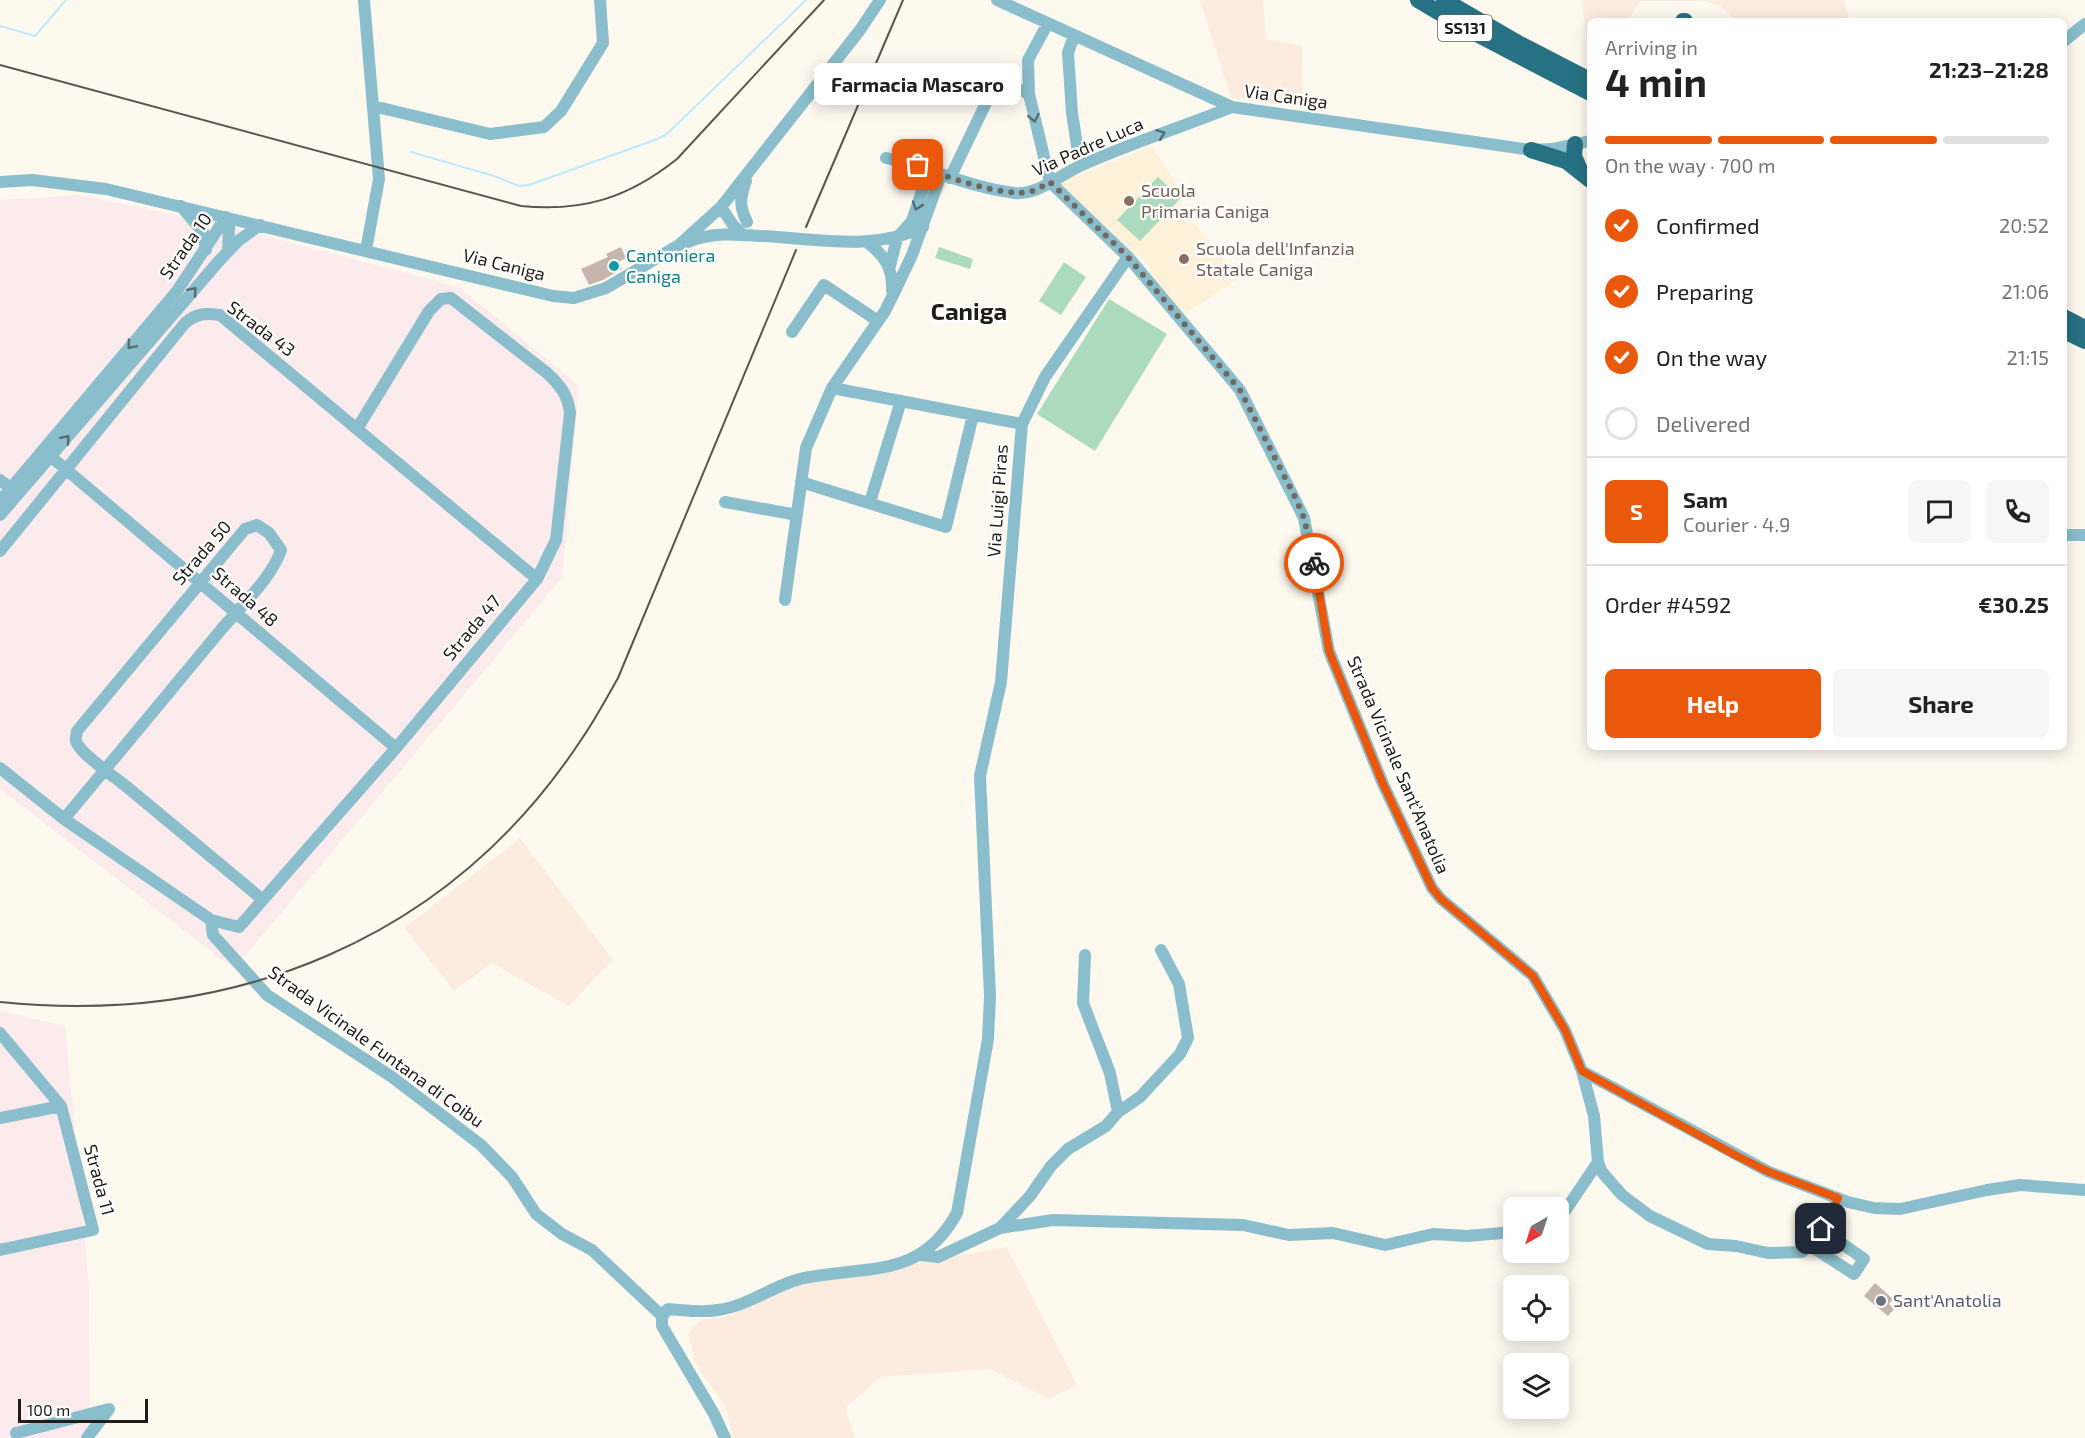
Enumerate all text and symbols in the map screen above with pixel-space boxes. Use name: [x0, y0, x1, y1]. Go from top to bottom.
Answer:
road number: SS131: [1438, 15, 1492, 41]
text: Arriving in: [1605, 35, 1698, 59]
text: 21:23–21:28: [1929, 56, 2049, 82]
text: 4 min: [1605, 58, 1707, 105]
callout: Farmacia Mascaro: [814, 63, 1022, 105]
text: Farmacia Mascaro: [831, 72, 1004, 96]
street label: Via Caniga: [1243, 79, 1329, 113]
street label: Via Padre Luca: [1029, 112, 1146, 180]
one-way arrow: [1027, 113, 1040, 123]
one-way arrow: [1155, 129, 1166, 142]
pin: [892, 139, 943, 190]
icon: bag: [901, 148, 934, 181]
text: On the way · 700 m: [1605, 153, 1776, 177]
place label: Scuola Primaria Caniga: [1141, 179, 1269, 222]
marker: Scuola Primaria Caniga: [1122, 194, 1136, 208]
one-way arrow: [911, 200, 924, 211]
street label: Strada 10: [154, 208, 216, 283]
icon: check: [1605, 209, 1638, 242]
text: Confirmed: [1656, 212, 1760, 238]
text: 20:52: [1999, 213, 2049, 237]
place label: Scuola dell'Infanzia Statale Caniga: [1196, 237, 1355, 280]
street label: Via Caniga: [461, 243, 548, 285]
place label: Cantoniera Caniga: [626, 244, 715, 287]
marker: Scuola dell'Infanzia Statale Caniga: [1177, 252, 1191, 266]
marker: Cantoniera Caniga: [607, 259, 621, 273]
icon: check: [1605, 275, 1638, 308]
text: Preparing: [1656, 278, 1754, 304]
text: 21:06: [2002, 279, 2049, 303]
one-way arrow: [186, 287, 197, 298]
street label: Strada 43: [223, 296, 300, 361]
district label: Caniga: [931, 296, 1007, 325]
one-way arrow: [127, 338, 138, 349]
icon: check: [1605, 341, 1638, 374]
text: On the way: [1656, 344, 1767, 370]
text: 21:15: [2006, 345, 2049, 369]
text: Delivered: [1656, 410, 1751, 436]
one-way arrow: [59, 435, 70, 446]
street label: Via Luigi Piras: [982, 444, 1012, 558]
button: chat: [1908, 480, 1971, 543]
button: phone: [1986, 480, 2049, 543]
text: Sam: [1683, 486, 1728, 512]
text: S: [1630, 498, 1643, 524]
text: Courier · 4.9: [1683, 512, 1790, 536]
street label: Strada 50: [167, 515, 235, 589]
courier: [1284, 533, 1344, 593]
icon: bike: [1298, 547, 1331, 580]
street label: Strada 48: [208, 562, 283, 631]
street label: Strada 47: [438, 590, 505, 664]
text: Order #4592: [1605, 591, 1731, 617]
text: €30.25: [1978, 591, 2049, 617]
street label: Strada Vicinale Sant'Anatolia: [1343, 652, 1455, 877]
button: Help: [1605, 669, 1821, 738]
button: Share: [1833, 669, 2049, 738]
street label: Strada Vicinale Funtana di Coibu: [264, 961, 489, 1132]
street label: Strada 11: [80, 1142, 120, 1218]
north arrow: [1503, 1197, 1569, 1263]
map controls: [1503, 1197, 1569, 1419]
pin: [1795, 1203, 1846, 1254]
icon: home: [1804, 1212, 1837, 1245]
button: locate: [1503, 1275, 1569, 1341]
place label: Sant'Anatolia: [1893, 1289, 2002, 1311]
marker: Sant'Anatolia: [1874, 1294, 1888, 1308]
button: layers: [1503, 1353, 1569, 1419]
scale bar: [18, 1396, 148, 1424]
text: 100 m: [27, 1400, 70, 1419]

